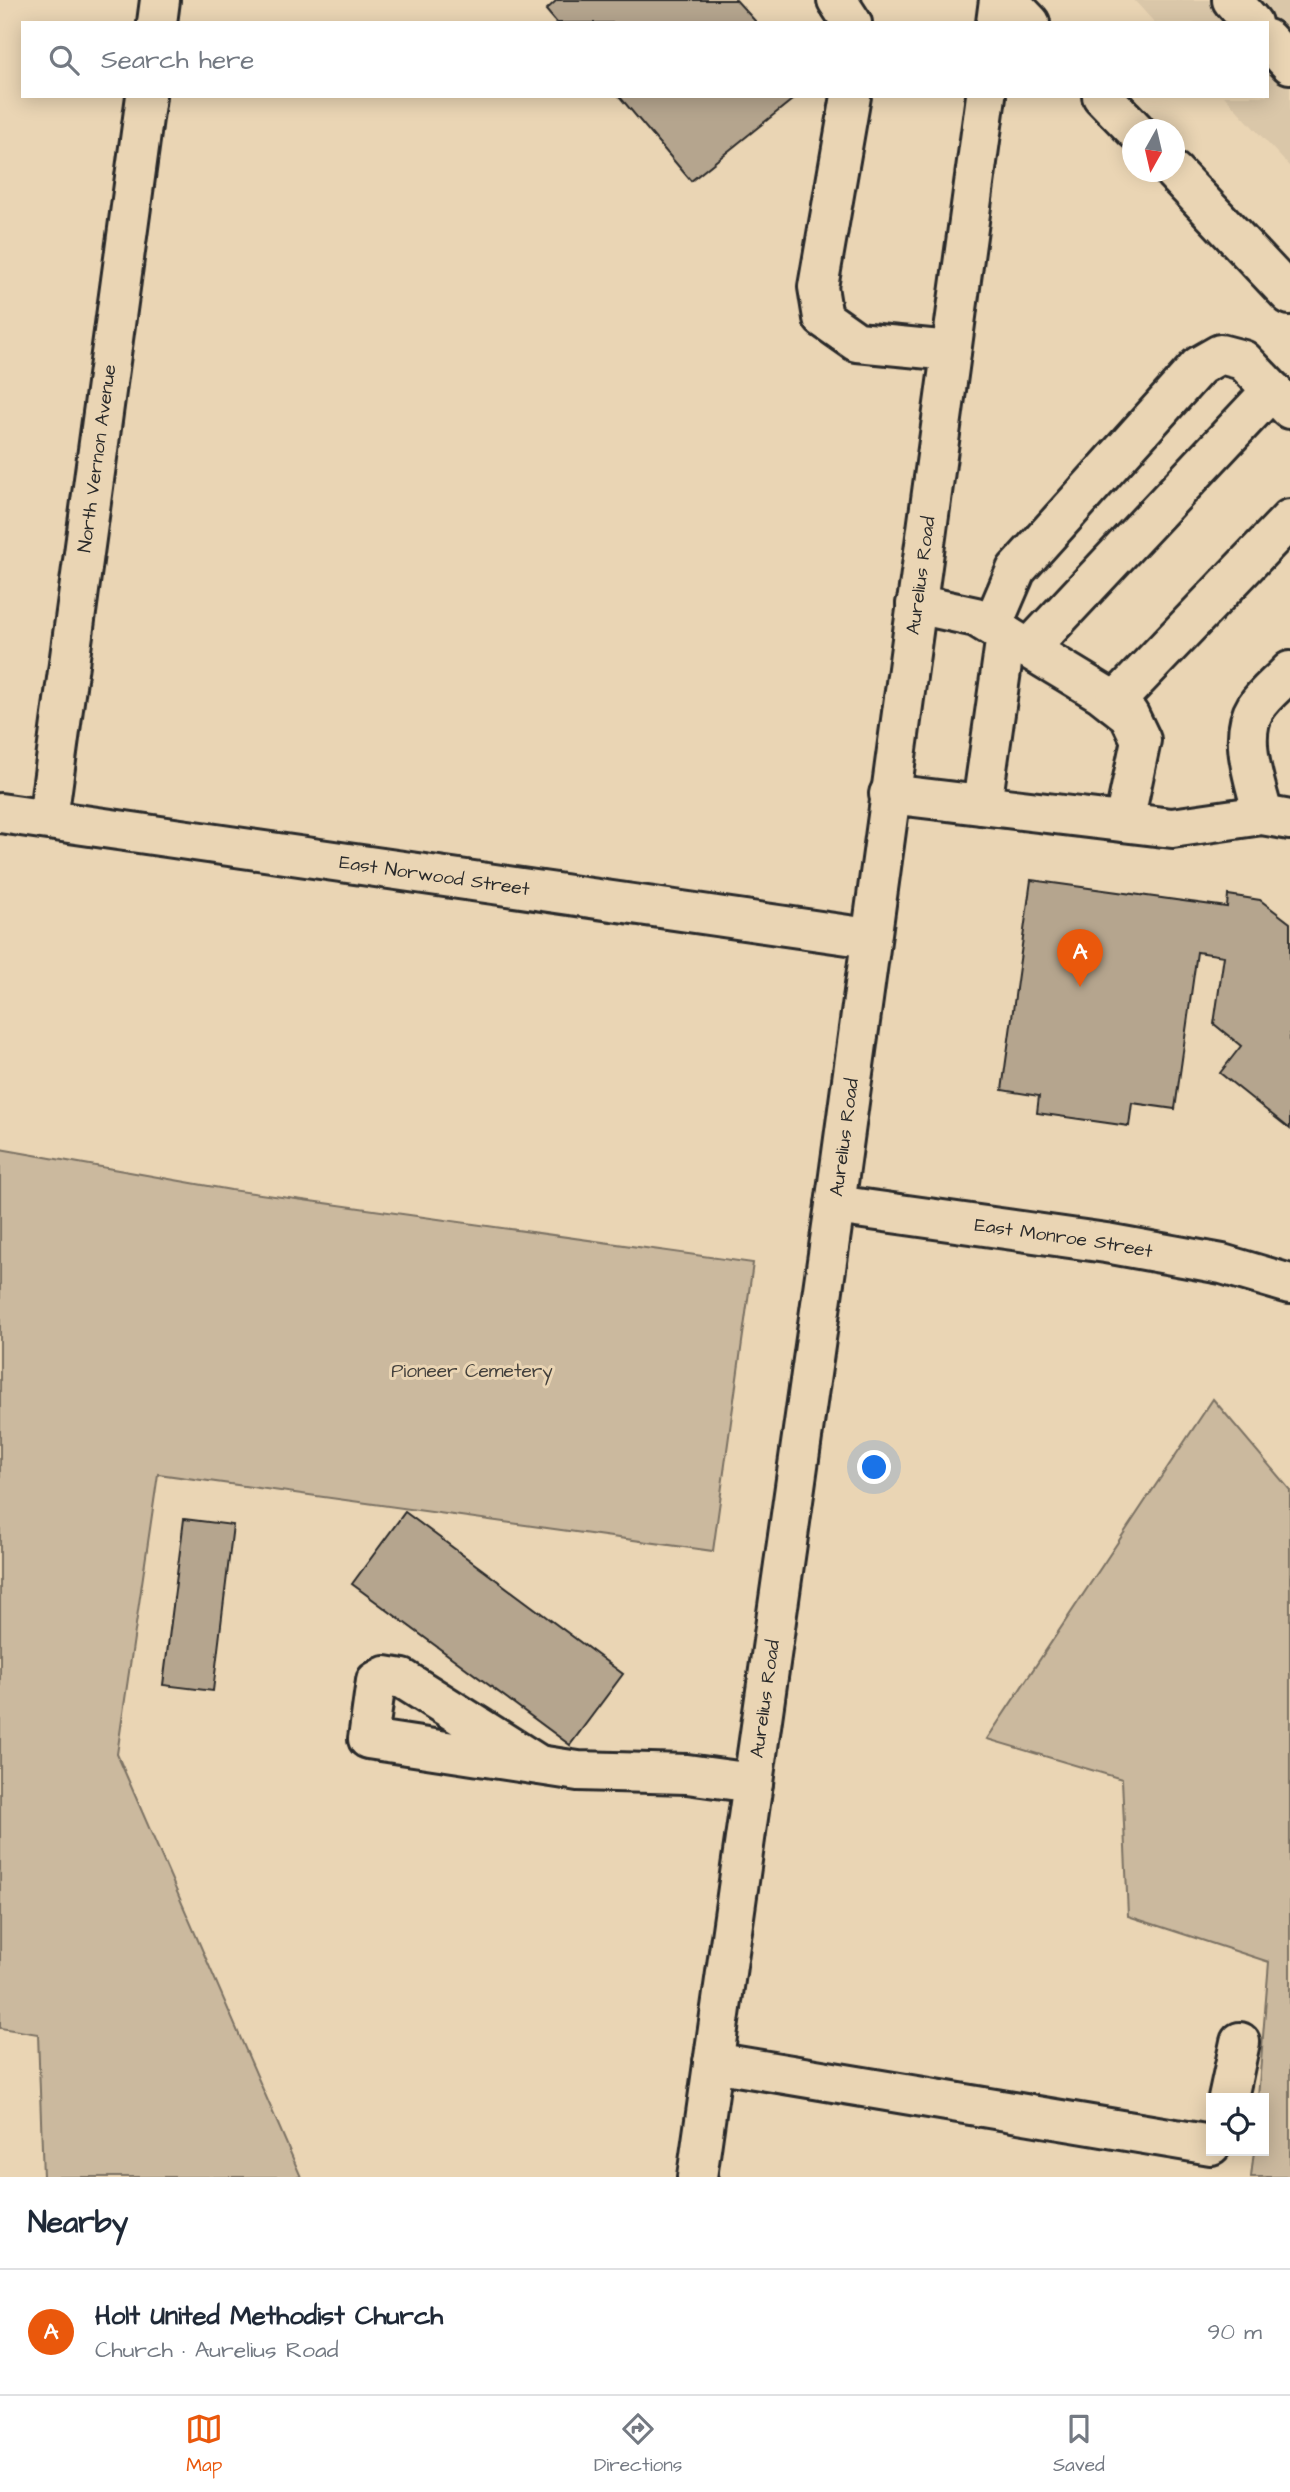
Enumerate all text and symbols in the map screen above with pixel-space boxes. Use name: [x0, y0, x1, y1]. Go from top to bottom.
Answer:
search box: [21, 21, 1269, 98]
icon: search: [45, 41, 83, 79]
text: Search here: [101, 42, 254, 78]
north arrow: [1122, 119, 1185, 182]
street label: North Vernon Avenue: [71, 363, 123, 554]
street label: Aurelius Road: [899, 515, 942, 636]
street label: East Norwood Street: [338, 849, 532, 903]
pin: A: [1057, 929, 1103, 987]
street label: Aurelius Road: [823, 1076, 866, 1198]
street label: East Monroe Street: [973, 1211, 1155, 1265]
park label: Pioneer Cemetery: [391, 1358, 553, 1386]
your location: [857, 1450, 891, 1484]
street label: Aurelius Road: [743, 1638, 787, 1760]
map controls: [1206, 2093, 1269, 2156]
button: locate: [1206, 2093, 1269, 2156]
text: Nearby: [28, 2202, 128, 2244]
text: Holt United Methodist Church: [95, 2298, 443, 2334]
text: A: [44, 2316, 58, 2348]
text: 90 m: [1207, 2316, 1262, 2348]
text: Church · Aurelius Road: [95, 2334, 339, 2366]
tab: Map: [185, 2410, 223, 2479]
tab: Directions: [594, 2410, 682, 2479]
tab: Saved: [1053, 2410, 1105, 2479]

